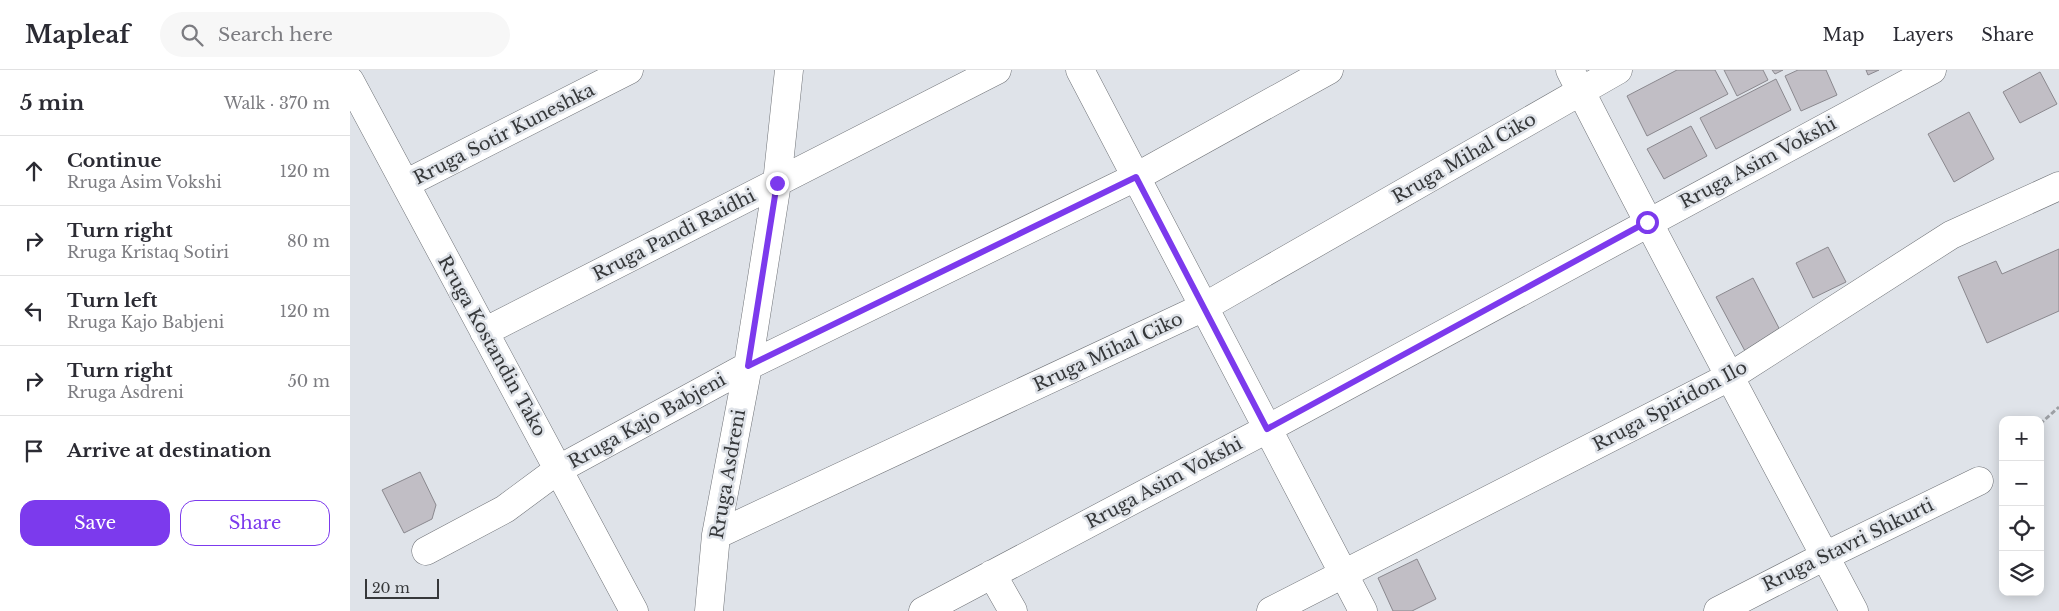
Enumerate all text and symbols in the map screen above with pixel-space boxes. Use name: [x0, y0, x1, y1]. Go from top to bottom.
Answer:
search box: [160, 12, 510, 57]
text: Mapleaf: [25, 20, 130, 49]
icon: search: [178, 21, 206, 49]
text: Search here: [218, 23, 333, 46]
text: Map: [1823, 24, 1864, 46]
text: Layers: [1892, 24, 1953, 46]
text: Share: [1981, 24, 2034, 46]
street label: Rruga Sotir Kuneshka: [410, 79, 598, 189]
text: 5 min: [20, 90, 84, 116]
text: Walk · 370 m: [224, 93, 330, 113]
street label: Rruga Mihal Ciko: [1388, 108, 1540, 208]
street label: Rruga Asim Vokshi: [1676, 112, 1840, 214]
text: Continue: [67, 149, 162, 172]
icon: ahead: [20, 157, 48, 185]
text: 120 m: [280, 161, 330, 181]
text: Rruga Asim Vokshi: [67, 172, 222, 192]
route end: [766, 172, 789, 195]
street label: Rruga Pandi Raidhi: [589, 184, 759, 286]
route start: [1636, 211, 1659, 234]
text: Turn right: [67, 219, 173, 242]
icon: right: [20, 227, 48, 255]
text: 80 m: [287, 231, 330, 251]
text: Rruga Kristaq Sotiri: [67, 242, 229, 262]
street label: Rruga Kostandin Tako: [433, 252, 551, 440]
text: Turn left: [67, 289, 158, 312]
icon: left: [20, 297, 48, 325]
text: 120 m: [280, 301, 330, 321]
street label: Rruga Mihal Ciko: [1030, 308, 1186, 396]
text: Rruga Kajo Babjeni: [67, 312, 224, 332]
street label: Rruga Spiridon Ilo: [1589, 356, 1751, 456]
text: Turn right: [67, 359, 173, 382]
icon: right: [20, 367, 48, 395]
street label: Rruga Kajo Babjeni: [564, 369, 730, 473]
text: 50 m: [288, 371, 330, 391]
text: Rruga Asdreni: [67, 382, 184, 402]
street label: Rruga Asdreni: [706, 407, 750, 541]
map controls: [1999, 416, 2044, 596]
button: +: [1999, 416, 2044, 461]
street label: Rruga Asim Vokshi: [1082, 432, 1246, 534]
icon: arrive: [20, 437, 48, 465]
text: Arrive at destination: [67, 439, 271, 462]
button: −: [1999, 461, 2044, 506]
street label: Rruga Stavri Shkurti: [1759, 494, 1937, 596]
button: Save: [20, 500, 170, 546]
button: Share: [180, 500, 330, 546]
button: locate: [1999, 506, 2044, 551]
button: layers: [1999, 551, 2044, 596]
scale bar: [365, 576, 439, 599]
text: 20 m: [372, 579, 410, 597]

